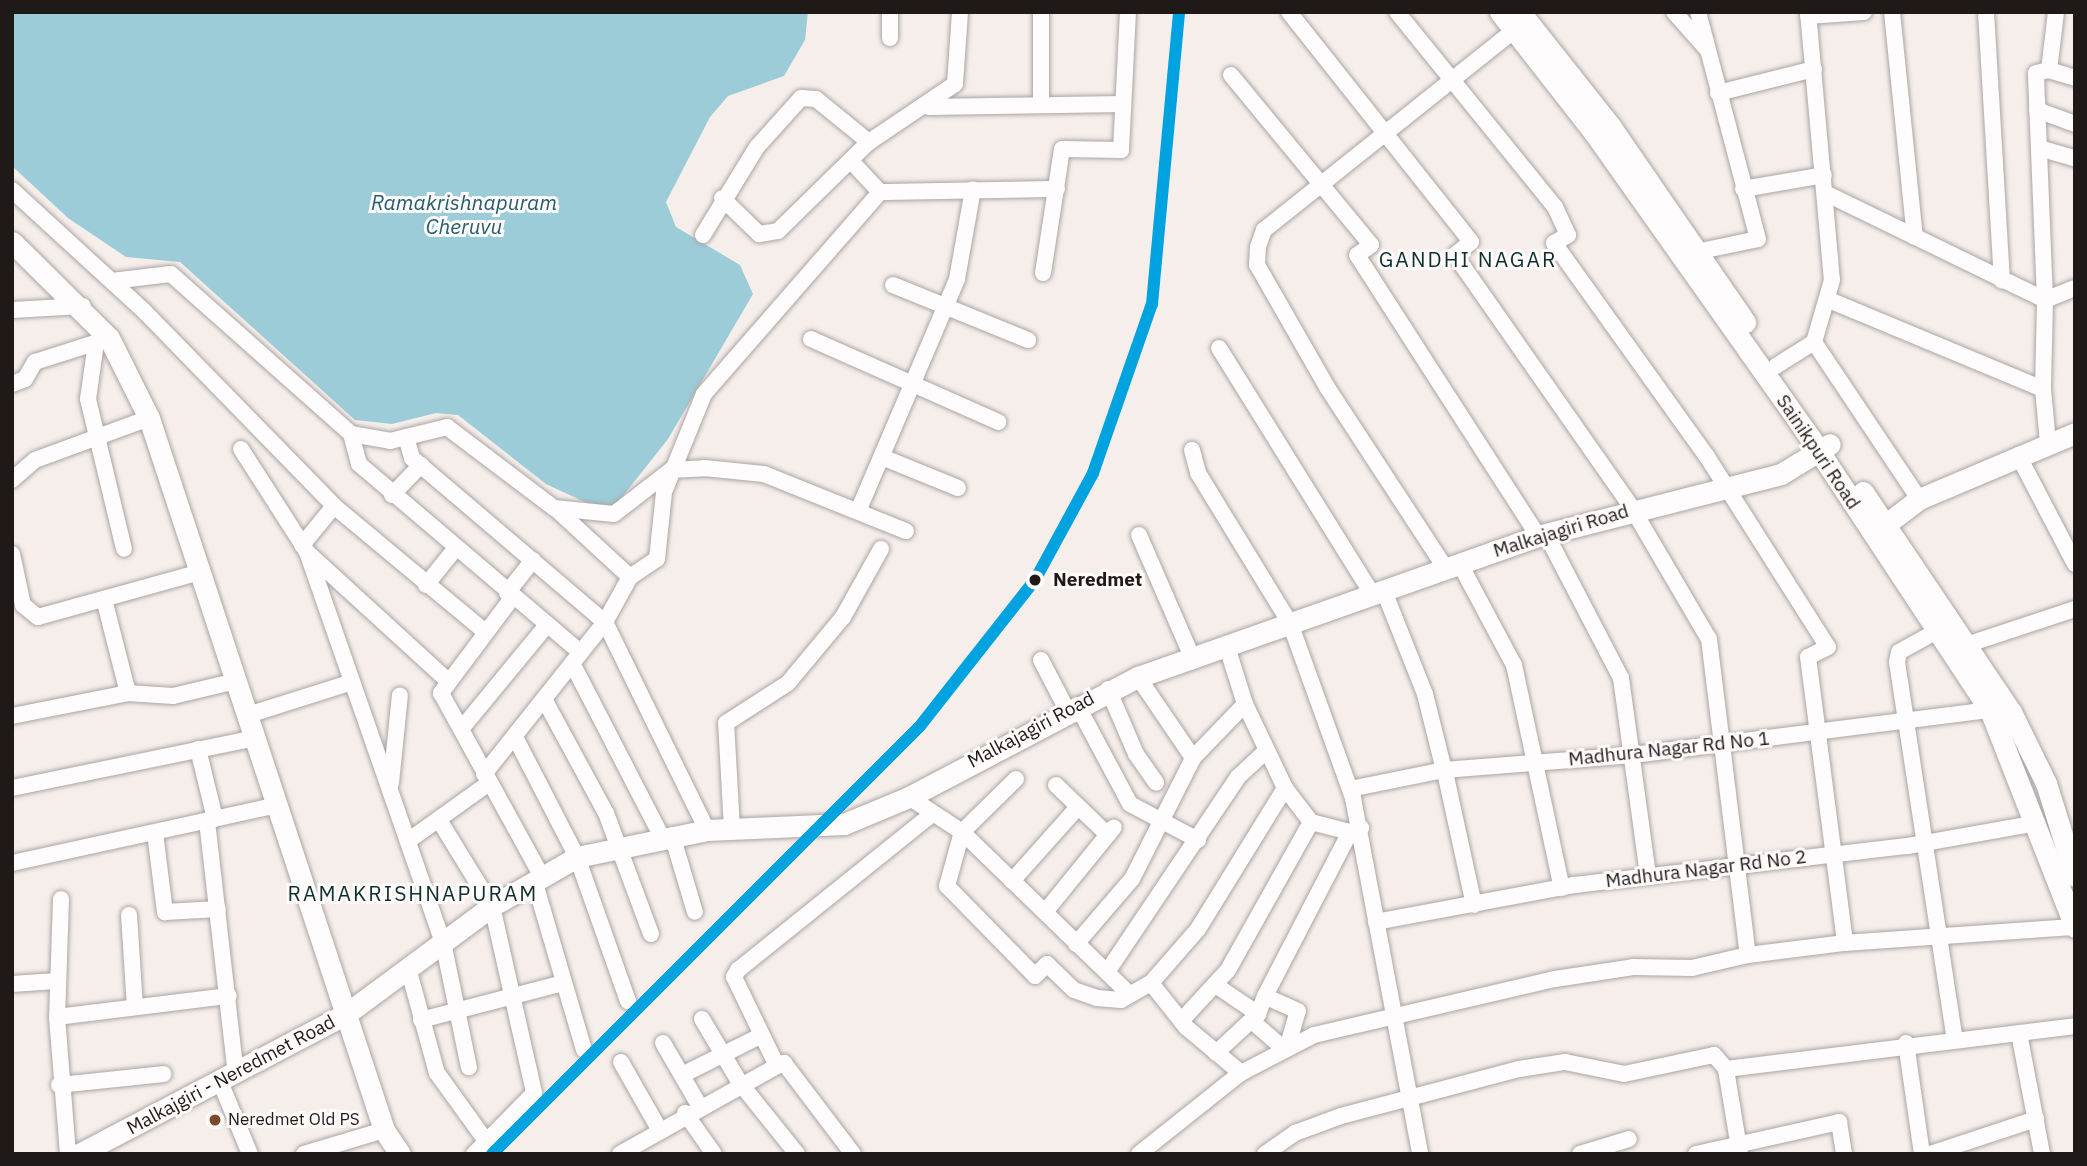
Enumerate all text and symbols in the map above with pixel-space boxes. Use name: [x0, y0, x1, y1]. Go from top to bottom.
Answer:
water label: Ramakrishnapuram Cheruvu: [371, 189, 557, 239]
district label: GANDHI NAGAR: [1380, 246, 1556, 272]
street label: Sainikpuri Road: [1771, 390, 1865, 514]
street label: Malkajagiri Road: [1491, 500, 1631, 562]
marker: Neredmet: [1023, 568, 1047, 592]
place label: Neredmet: [1053, 569, 1142, 591]
street label: Malkajagiri Road: [964, 687, 1098, 773]
street label: Madhura Nagar Rd No 1: [1567, 727, 1771, 771]
street label: Madhura Nagar Rd No 2: [1604, 845, 1808, 893]
district label: RAMAKRISHNAPURAM: [290, 880, 536, 906]
street label: Malkajgiri - Neredmet Road: [123, 1010, 339, 1140]
place label: Neredmet Old PS: [228, 1110, 360, 1130]
marker: Neredmet Old PS: [208, 1113, 222, 1127]

